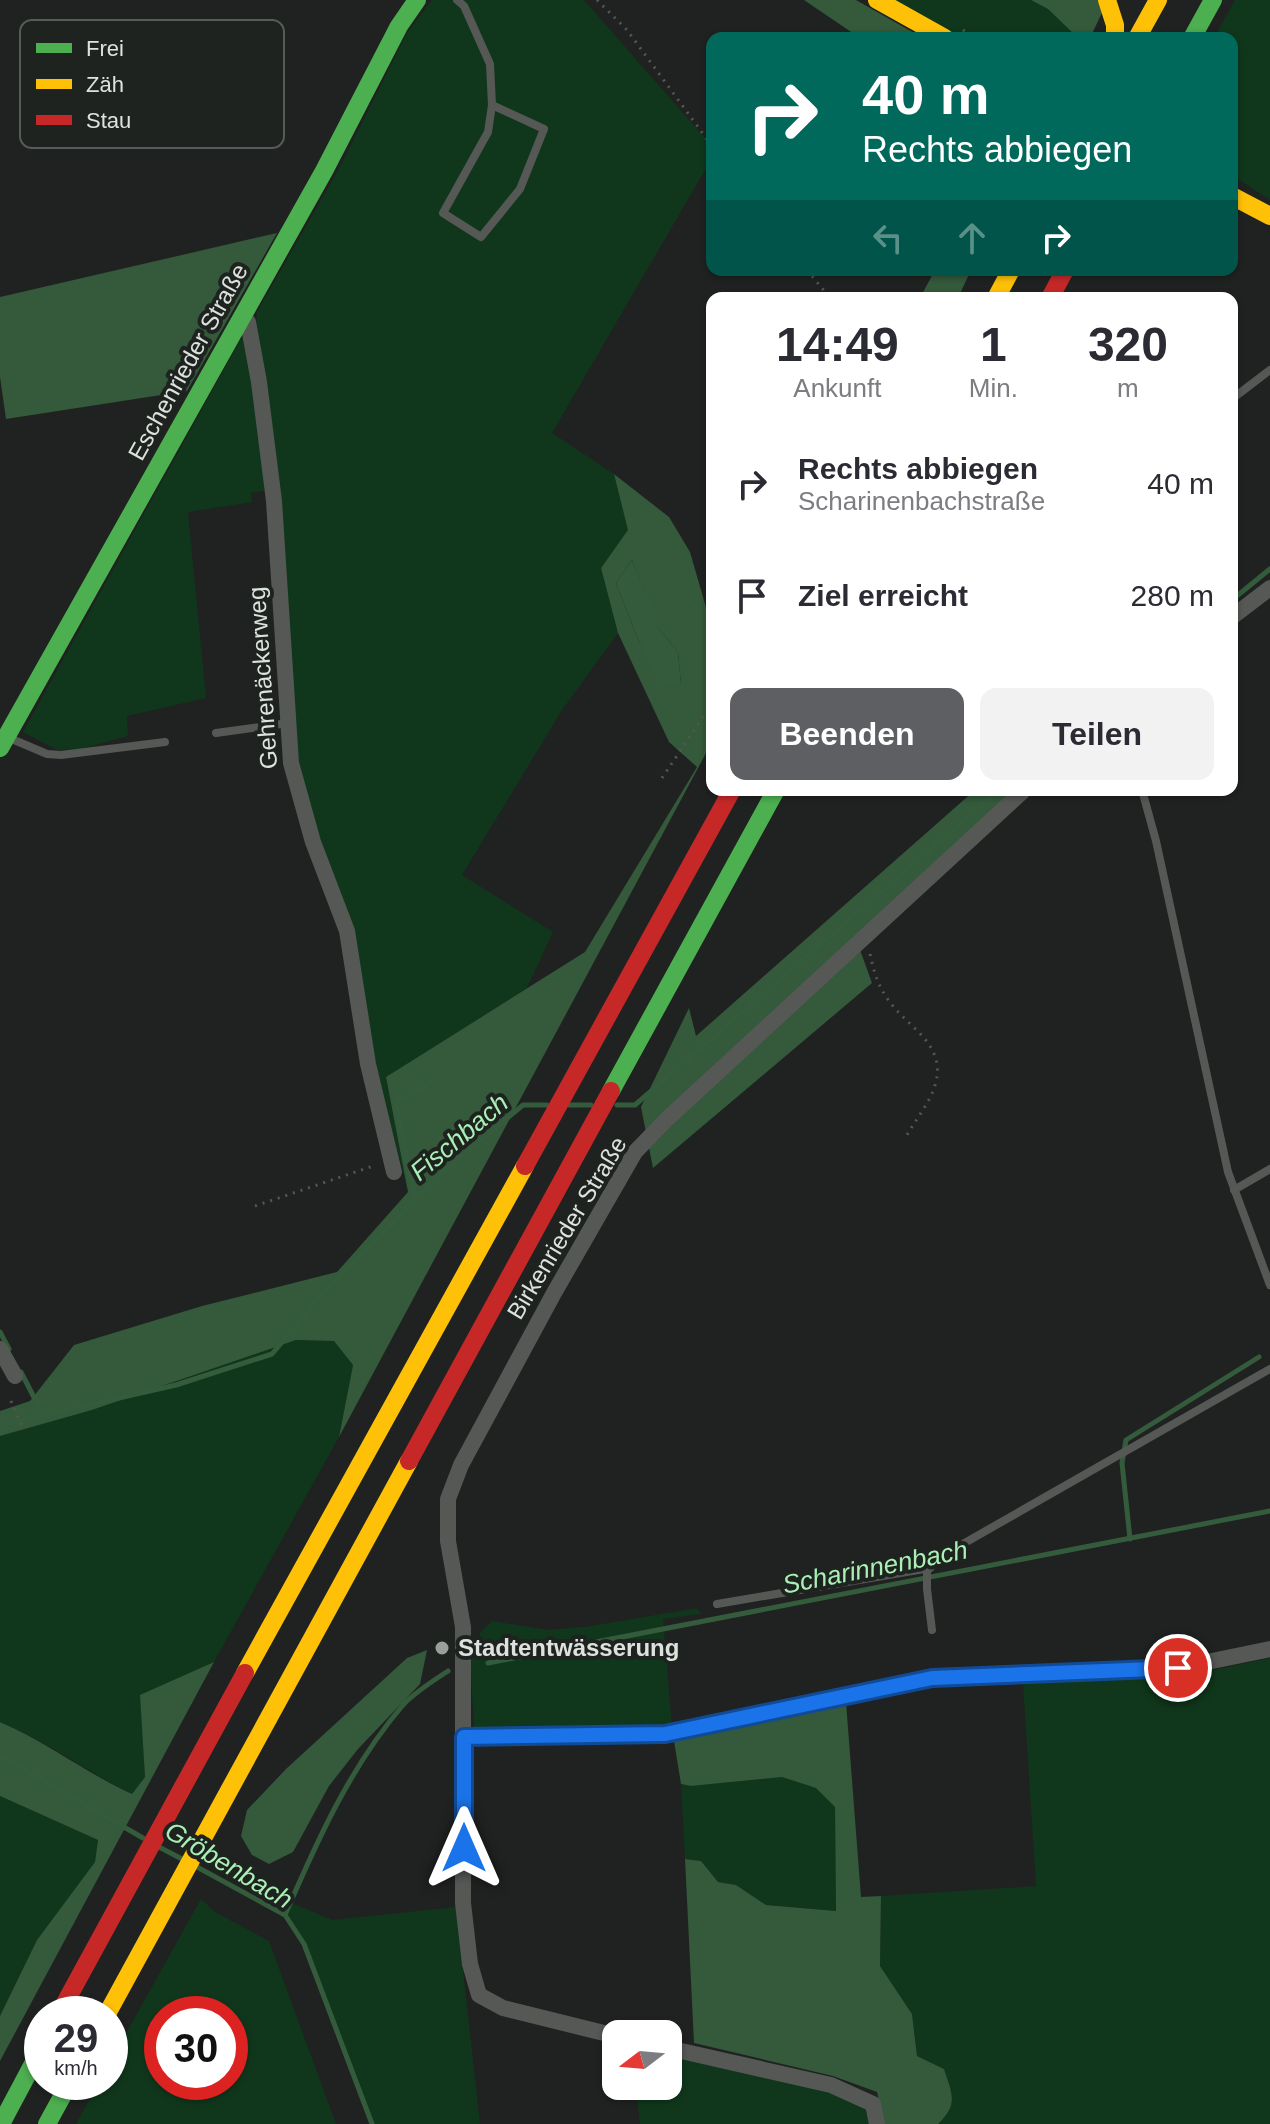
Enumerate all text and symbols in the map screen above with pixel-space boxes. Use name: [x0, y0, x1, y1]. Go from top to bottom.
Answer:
legend: [20, 20, 284, 148]
text: Frei: [86, 36, 124, 61]
text: 40 m: [862, 63, 990, 126]
icon: right: [730, 64, 834, 168]
text: Zäh: [86, 72, 124, 97]
text: Stau: [86, 108, 131, 133]
text: Rechts abbiegen: [862, 129, 1132, 170]
icon: left: [866, 216, 910, 260]
icon: ahead: [950, 216, 994, 260]
icon: right: [1034, 216, 1078, 260]
street label: Eschenrieder Straße: [122, 259, 253, 465]
text: 14:49: [776, 318, 899, 371]
text: 1: [980, 318, 1007, 371]
text: 320: [1088, 318, 1168, 371]
text: Ankunft: [793, 373, 881, 403]
text: Min.: [969, 373, 1018, 403]
text: m: [1117, 373, 1139, 403]
text: Rechts abbiegen: [798, 452, 1038, 485]
icon: right: [730, 462, 774, 506]
text: 40 m: [1147, 467, 1214, 500]
text: Scharinenbachstraße: [798, 486, 1045, 516]
icon: arrive: [730, 574, 774, 618]
text: Ziel erreicht: [798, 579, 968, 612]
text: 280 m: [1131, 579, 1214, 612]
street label: Gehrenäckerweg: [243, 586, 282, 770]
button: Beenden: [730, 688, 964, 780]
button: Teilen: [980, 688, 1214, 780]
water label: Fischbach: [404, 1087, 514, 1187]
street label: Birkenrieder Straße: [501, 1132, 632, 1324]
water label: Scharinnenbach: [780, 1534, 970, 1600]
place label: Stadtentwässerung: [458, 1634, 679, 1661]
pin: [1144, 1634, 1212, 1702]
marker: Stadtentwässerung: [433, 1639, 451, 1657]
icon: arrive: [1156, 1646, 1200, 1690]
position arrow: [422, 1806, 506, 1890]
water label: Gröbenbach: [160, 1815, 298, 1915]
speed limit sign: 30: [144, 1996, 248, 2100]
text: 29: [54, 2016, 98, 2060]
north arrow: [602, 2020, 682, 2100]
map controls: [602, 2020, 682, 2100]
text: km/h: [54, 2057, 98, 2079]

